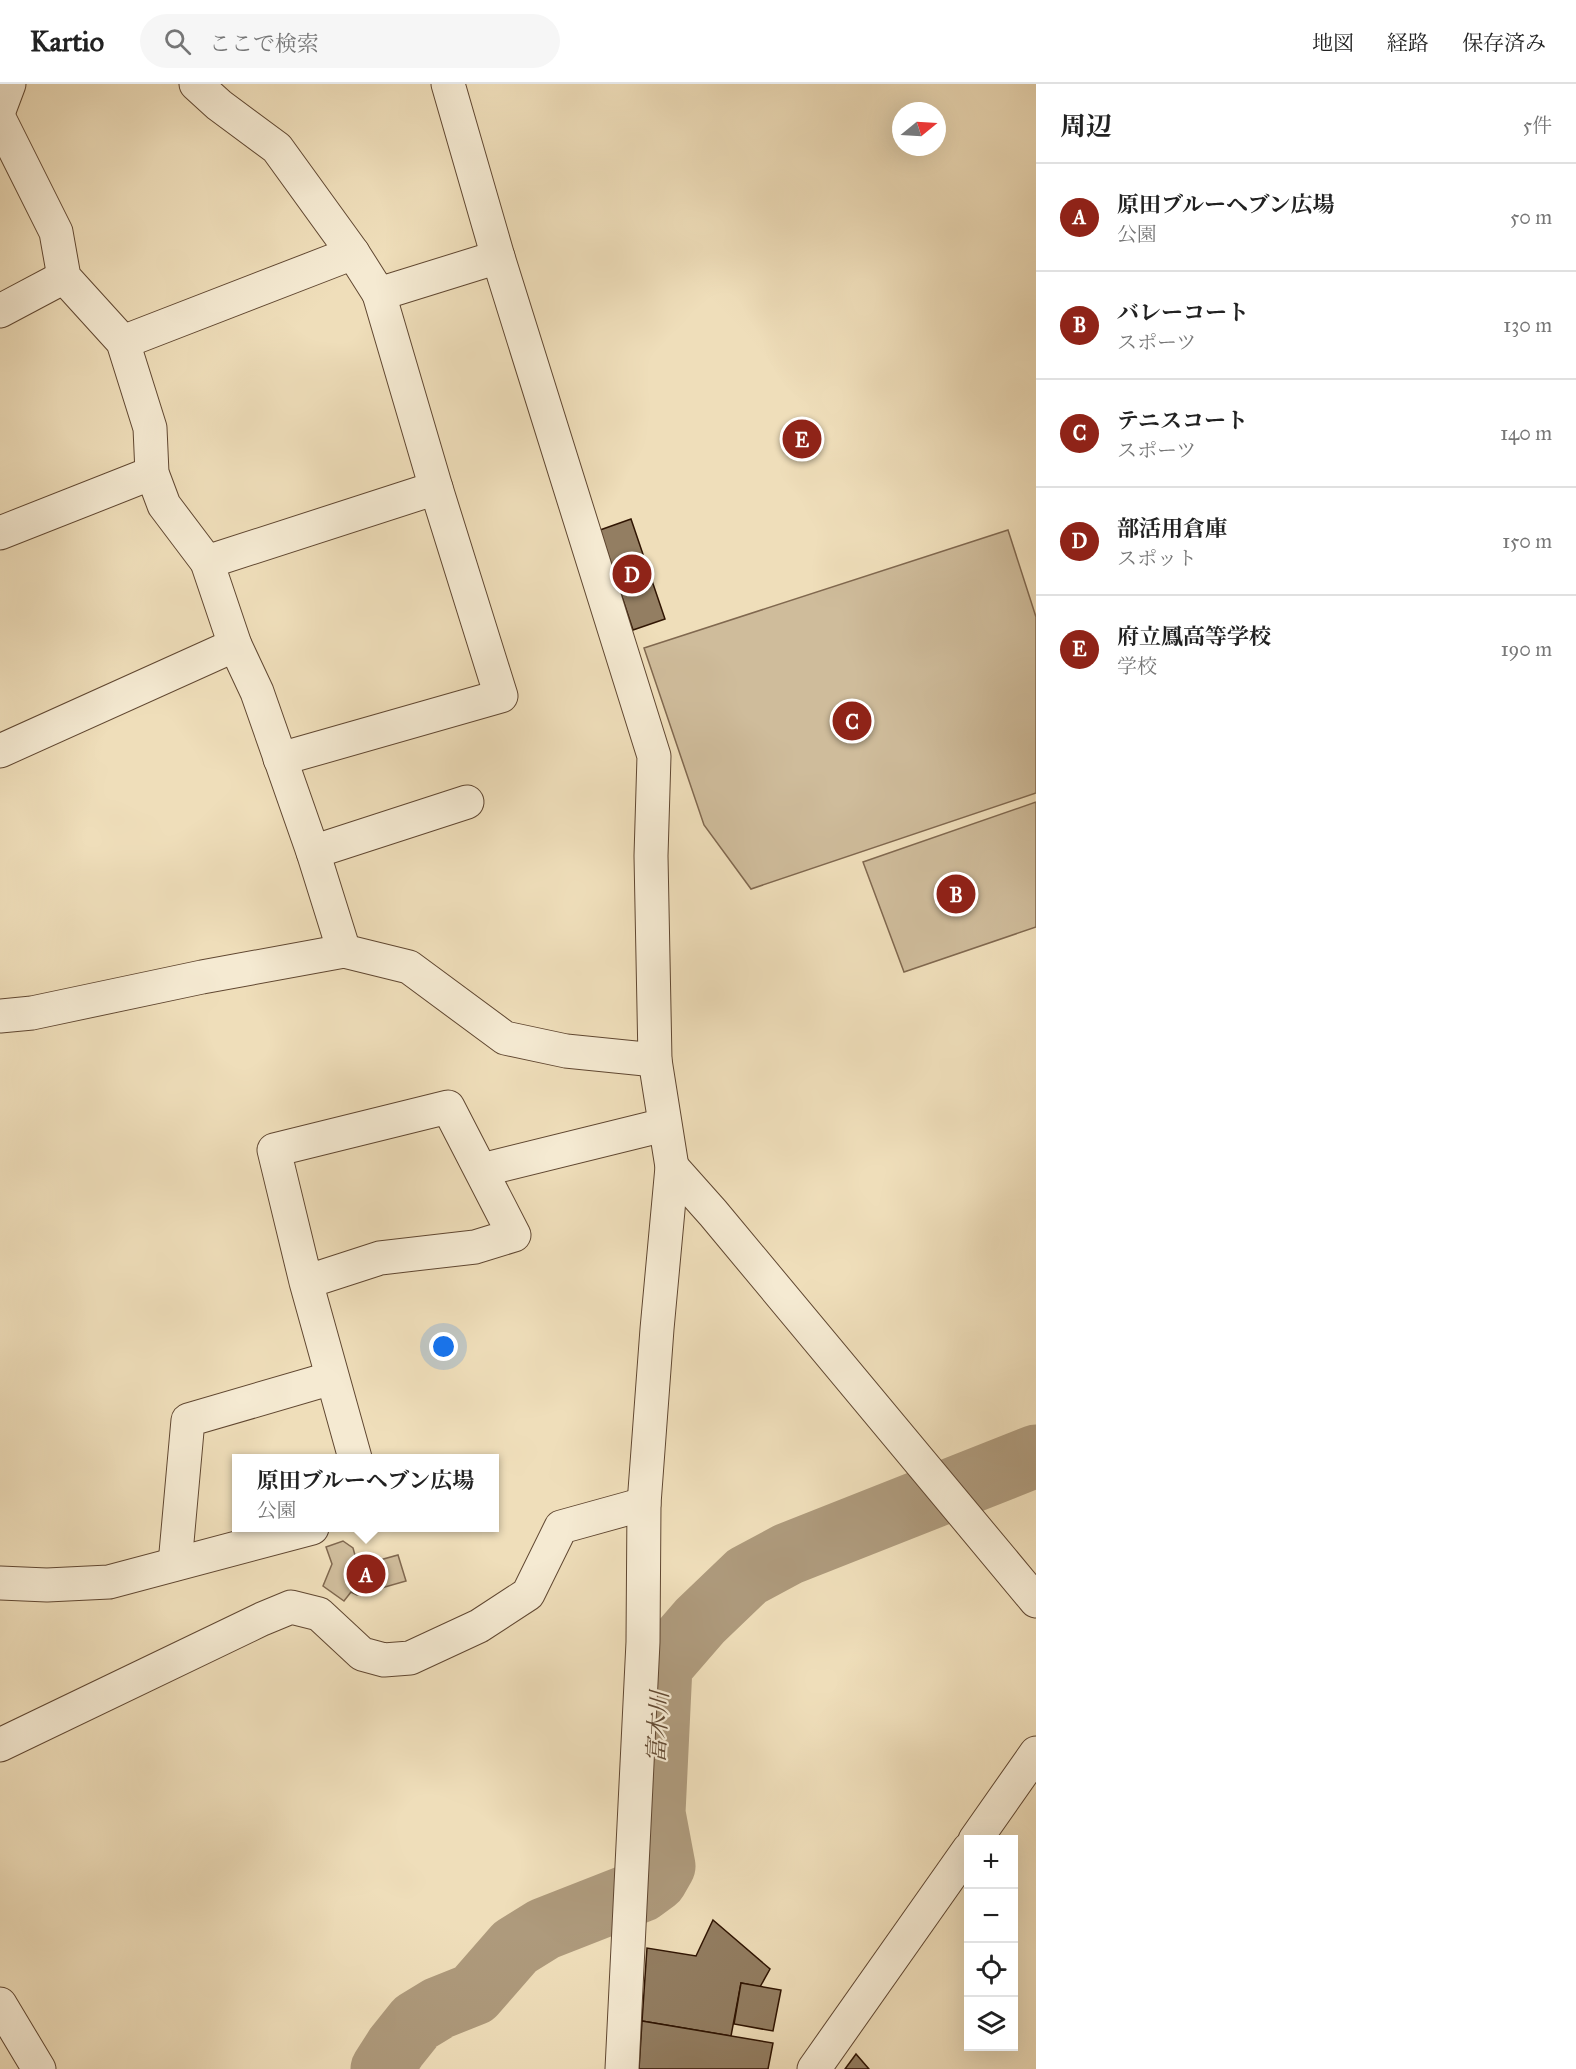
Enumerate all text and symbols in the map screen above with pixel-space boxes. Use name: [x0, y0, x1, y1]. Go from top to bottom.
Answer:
search box: [140, 14, 560, 68]
text: Kartio: [30, 24, 104, 59]
icon: search: [161, 25, 194, 58]
text: ここで検索: [209, 30, 319, 57]
text: 地図: [1312, 30, 1354, 56]
text: 経路: [1387, 30, 1429, 56]
text: 保存済み: [1462, 30, 1546, 56]
north arrow: [892, 102, 946, 156]
text: 周辺: [1060, 110, 1112, 142]
text: 5件: [1523, 113, 1552, 137]
text: 原田ブルーヘブン広場: [1117, 191, 1335, 218]
text: A: [1073, 205, 1086, 229]
text: 50 m: [1510, 205, 1552, 229]
text: 公園: [1117, 222, 1157, 246]
text: バレーコート: [1117, 299, 1249, 326]
text: B: [1073, 313, 1086, 337]
text: 130 m: [1503, 313, 1552, 337]
text: スポーツ: [1117, 330, 1196, 354]
text: テニスコート: [1117, 407, 1248, 434]
pin: E: [782, 416, 822, 462]
text: C: [1073, 421, 1086, 445]
text: 140 m: [1500, 421, 1552, 445]
text: スポーツ: [1117, 438, 1196, 462]
text: 部活用倉庫: [1117, 515, 1227, 542]
text: D: [1072, 529, 1087, 553]
text: 150 m: [1502, 529, 1552, 553]
text: スポット: [1117, 546, 1197, 570]
pin: D: [612, 552, 652, 596]
text: 府立鳳高等学校: [1117, 623, 1271, 650]
text: E: [1072, 637, 1087, 661]
text: 190 m: [1501, 637, 1552, 661]
text: 学校: [1117, 654, 1157, 678]
pin: C: [832, 698, 872, 744]
pin: B: [936, 872, 976, 916]
your location: [429, 1332, 458, 1361]
popup: [232, 1454, 499, 1532]
text: 原田ブルーヘブン広場: [257, 1467, 474, 1494]
text: 公園: [257, 1498, 297, 1522]
pin: A: [346, 1552, 386, 1596]
water label: 富木川: [641, 1687, 675, 1764]
map controls: [964, 1835, 1018, 2051]
button: +: [964, 1835, 1018, 1889]
button: −: [964, 1889, 1018, 1943]
button: locate: [964, 1943, 1018, 1997]
button: layers: [964, 1997, 1018, 2051]

